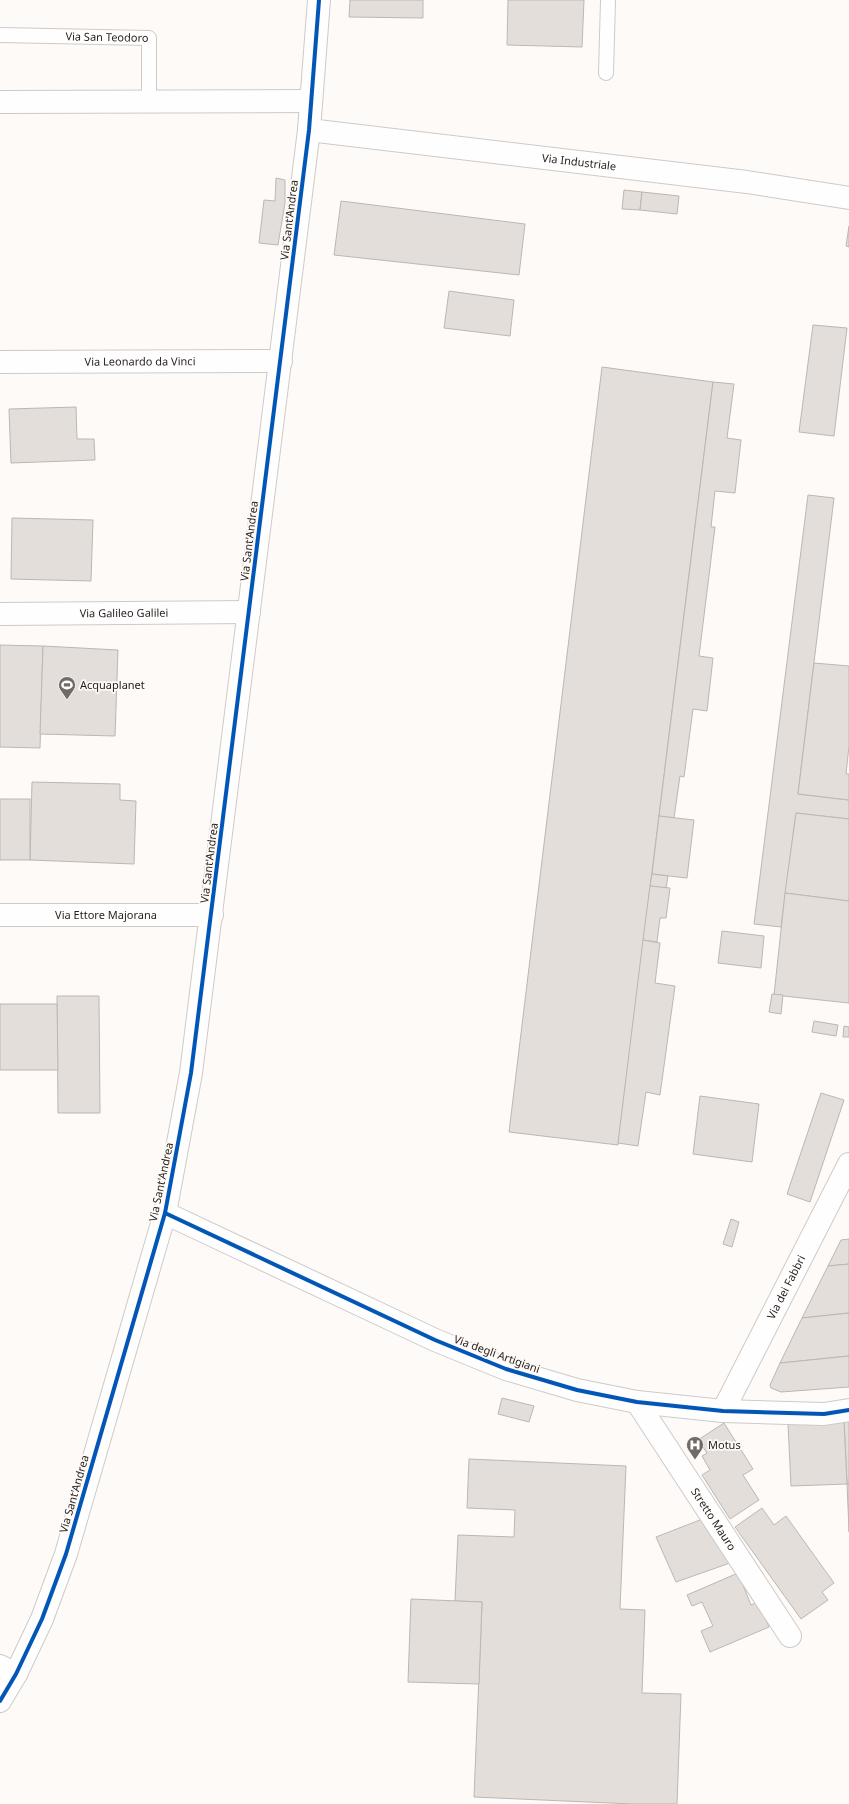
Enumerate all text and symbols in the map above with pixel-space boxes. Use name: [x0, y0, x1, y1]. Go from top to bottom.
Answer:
street label: Via San Teodoro: [65, 28, 149, 45]
street label: Via Industriale: [541, 150, 617, 173]
street label: Via Sant'Andrea: [276, 179, 301, 261]
street label: Via Leonardo da Vinci: [84, 353, 196, 369]
street label: Via Sant'Andrea: [236, 500, 261, 582]
street label: Via Galileo Galilei: [80, 605, 168, 620]
sports icon: Acquaplanet: [57, 675, 77, 700]
place label: Acquaplanet: [80, 677, 145, 692]
street label: Via Sant'Andrea: [196, 822, 221, 904]
street label: Via Ettore Majorana: [55, 907, 157, 922]
street label: Via Sant'Andrea: [145, 1141, 176, 1223]
street label: Via dei Fabbri: [763, 1252, 808, 1322]
street label: Via degli Artigiani: [452, 1331, 542, 1376]
hospital icon: Motus: [685, 1435, 705, 1460]
place label: Motus: [708, 1437, 741, 1452]
street label: Via Sant'Andrea: [55, 1453, 92, 1535]
street label: Stretto Mauro: [688, 1485, 740, 1553]

